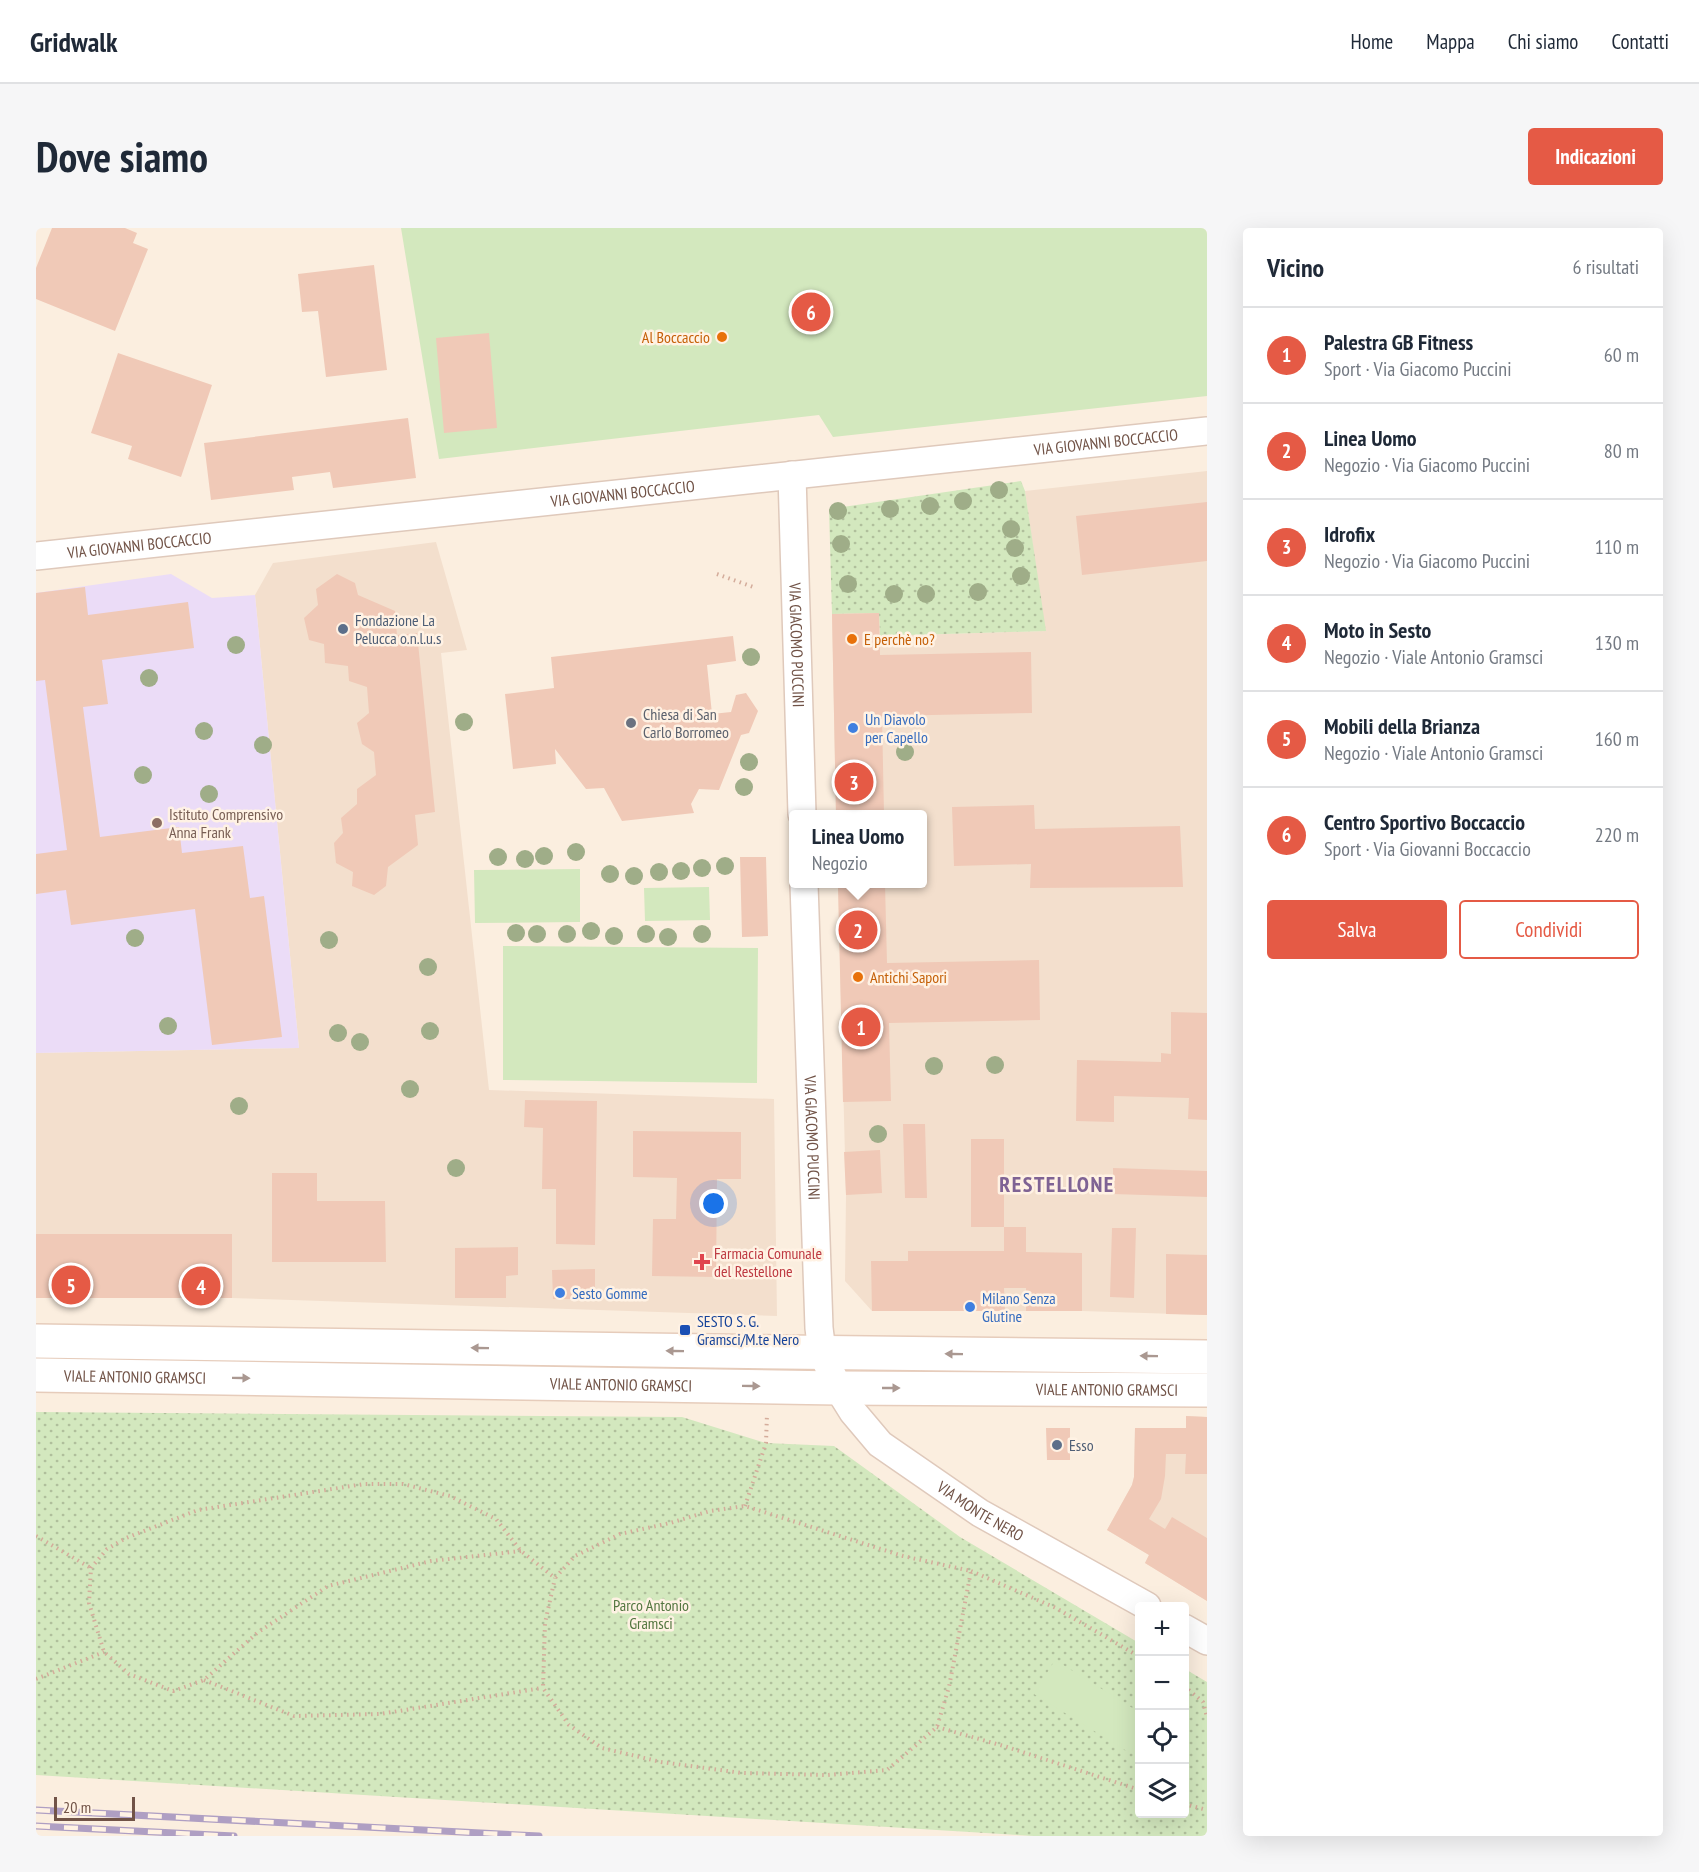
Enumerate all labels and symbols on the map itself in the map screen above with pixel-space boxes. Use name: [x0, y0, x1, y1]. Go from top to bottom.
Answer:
pin: 6: [792, 290, 830, 334]
place label: Al Boccaccio: [642, 327, 710, 347]
marker: Al Boccaccio: [715, 330, 729, 344]
street label: VIA GIOVANNI BOCCACCIO: [1032, 424, 1179, 460]
street label: VIA GIOVANNI BOCCACCIO: [549, 476, 696, 511]
street label: VIA GIOVANNI BOCCACCIO: [65, 527, 213, 563]
street label: VIA GIACOMO PUCCINI: [785, 581, 809, 707]
place label: Fondazione La Pelucca o.n.l.u.s: [355, 610, 441, 648]
marker: Fondazione La Pelucca o.n.l.u.s: [336, 622, 350, 636]
place label: E perchè no?: [864, 629, 935, 649]
marker: E perchè no?: [845, 632, 859, 646]
place label: Chiesa di San Carlo Borromeo: [643, 704, 729, 742]
place label: Un Diavolo per Capello: [865, 709, 928, 747]
marker: Chiesa di San Carlo Borromeo: [624, 716, 638, 730]
marker: Un Diavolo per Capello: [846, 721, 860, 735]
pin: 3: [834, 760, 874, 804]
place label: Istituto Comprensivo Anna Frank: [169, 804, 283, 842]
marker: Istituto Comprensivo Anna Frank: [150, 816, 164, 830]
pin: 2: [838, 908, 878, 952]
place label: Antichi Sapori: [870, 967, 947, 987]
marker: Antichi Sapori: [851, 970, 865, 984]
pin: 1: [842, 1004, 880, 1050]
street label: VIA GIACOMO PUCCINI: [800, 1074, 825, 1200]
district label: RESTELLONE: [999, 1170, 1115, 1198]
your location: [699, 1189, 728, 1218]
place label: Farmacia Comunale del Restellone: [714, 1243, 822, 1281]
marker: Farmacia Comunale del Restellone: [695, 1255, 709, 1269]
pin: 5: [51, 1262, 90, 1308]
pin: 4: [182, 1264, 220, 1308]
place label: Sesto Gomme: [572, 1283, 648, 1303]
marker: Sesto Gomme: [553, 1286, 567, 1300]
place label: Milano Senza Glutine: [982, 1288, 1056, 1326]
marker: Milano Senza Glutine: [963, 1300, 977, 1314]
place label: SESTO S. G. Gramsci/M.te Nero: [697, 1311, 799, 1349]
marker: SESTO S. G. Gramsci/M.te Nero: [678, 1323, 692, 1337]
one-way arrow: [470, 1343, 489, 1352]
one-way arrow: [665, 1346, 684, 1356]
one-way arrow: [944, 1349, 963, 1359]
one-way arrow: [1139, 1351, 1158, 1361]
street label: VIALE ANTONIO GRAMSCI: [63, 1365, 206, 1388]
street label: VIALE ANTONIO GRAMSCI: [549, 1373, 692, 1396]
one-way arrow: [232, 1374, 251, 1383]
street label: VIALE ANTONIO GRAMSCI: [1035, 1379, 1178, 1400]
one-way arrow: [742, 1382, 761, 1391]
one-way arrow: [881, 1383, 900, 1393]
place label: Esso: [1069, 1435, 1094, 1455]
marker: Esso: [1050, 1438, 1064, 1452]
street label: VIA MONTE NERO: [933, 1476, 1027, 1545]
park label: Parco Antonio Gramsci: [613, 1595, 689, 1633]
scale bar: [54, 1794, 135, 1822]

